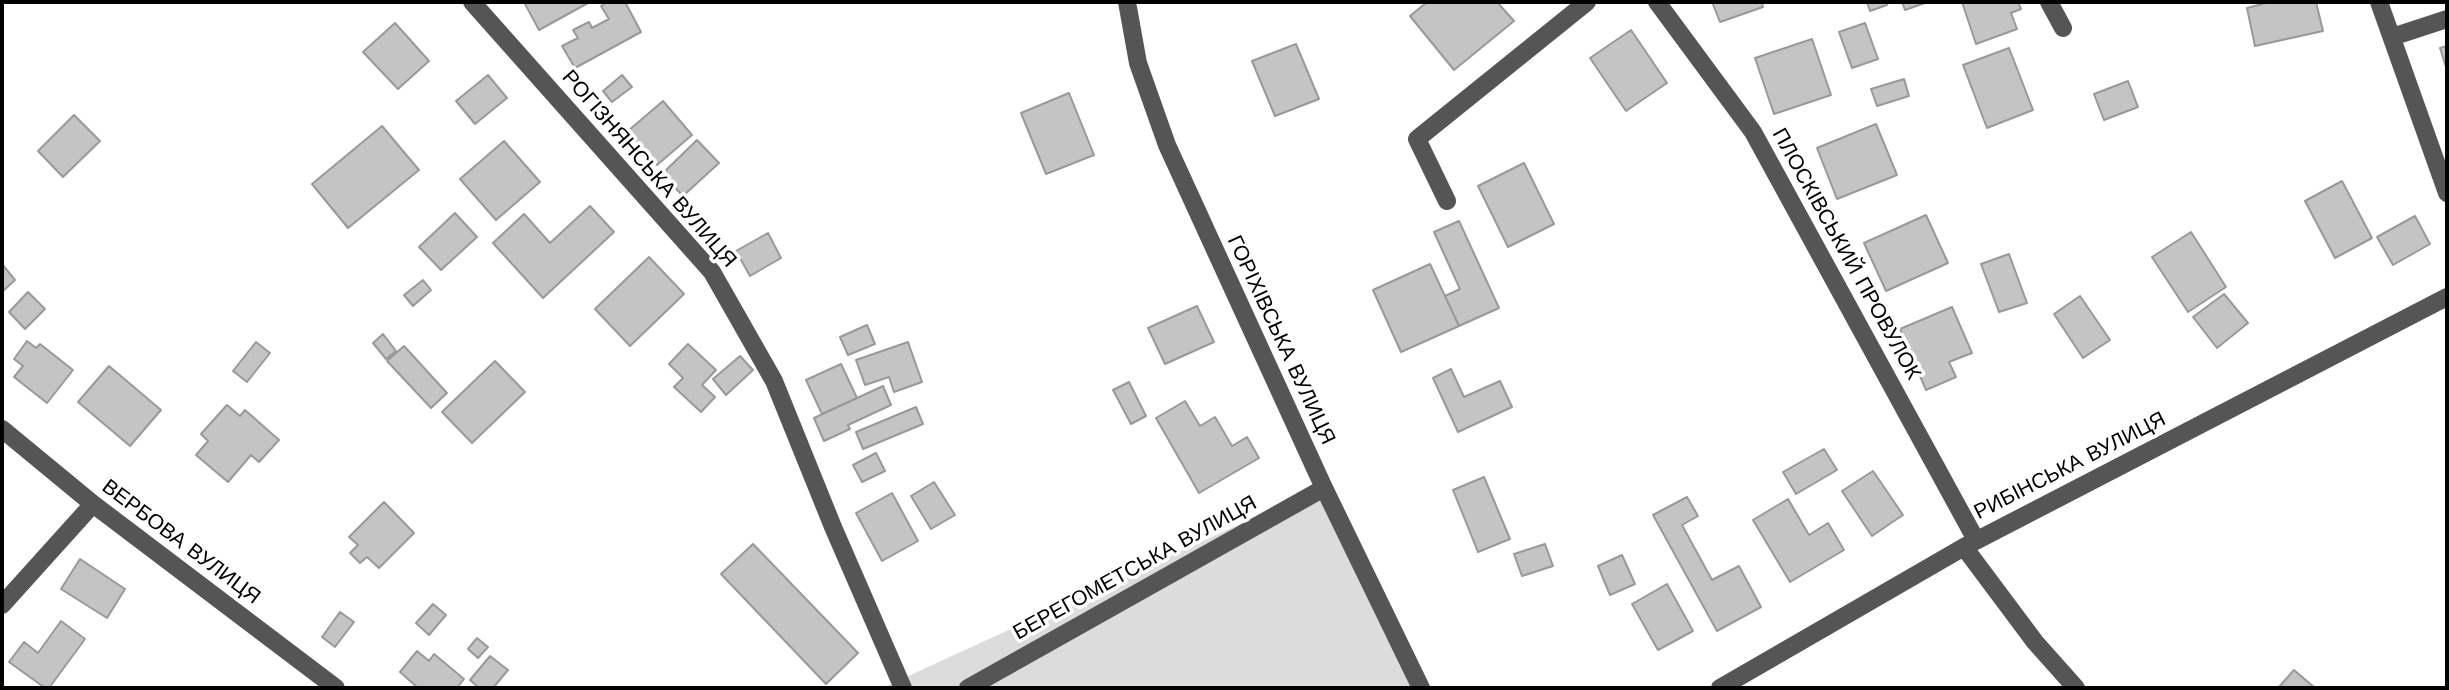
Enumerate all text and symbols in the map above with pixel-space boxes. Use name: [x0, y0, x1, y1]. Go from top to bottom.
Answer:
street label: РОГІЗНЯНСЬКА ВУЛИЦЯ: [556, 65, 742, 273]
street label: ПЛОСКІВСЬКИЙ ПРОВУЛОК: [1766, 124, 1926, 384]
street label: ГОРІХІВСЬКА ВУЛИЦЯ: [1222, 232, 1340, 448]
street label: РИБІНСЬКА ВУЛИЦЯ: [1970, 407, 2170, 525]
street label: ВЕРБОВА ВУЛИЦЯ: [97, 474, 265, 610]
street label: БЕРЕГОМЕТСЬКА ВУЛИЦЯ: [1009, 490, 1261, 646]

